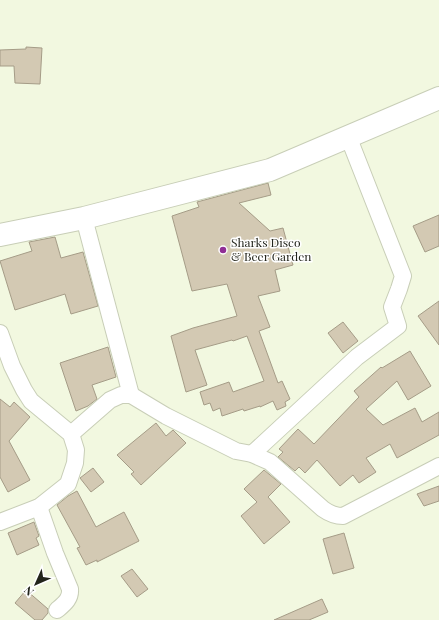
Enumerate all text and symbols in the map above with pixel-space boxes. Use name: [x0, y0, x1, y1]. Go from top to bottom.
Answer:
place label: Sharks Disco & Beer Garden: [231, 234, 311, 264]
marker: Sharks Disco & Beer Garden: [218, 245, 228, 255]
north arrow: [16, 564, 56, 604]
text: N: [20, 583, 37, 600]

